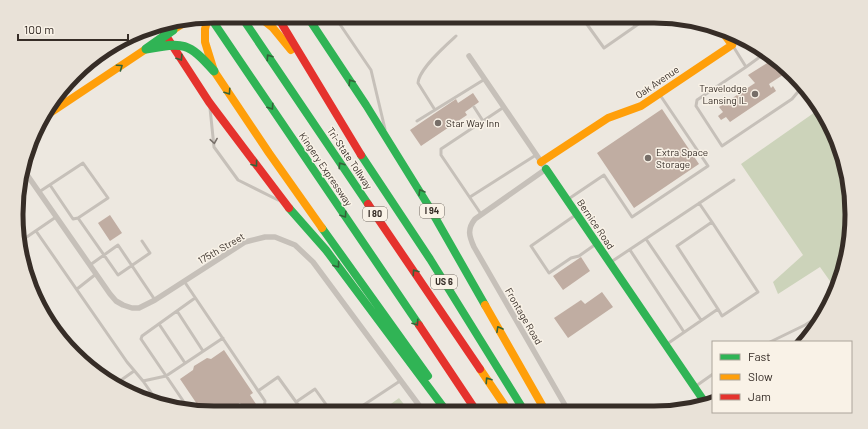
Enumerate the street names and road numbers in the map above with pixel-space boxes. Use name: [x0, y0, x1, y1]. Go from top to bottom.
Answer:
street label: Oak Avenue: [633, 63, 681, 101]
street label: Tri-State Tollway: [325, 125, 375, 192]
street label: Kingery Expressway: [297, 130, 355, 208]
street label: Bernice Road: [575, 197, 617, 251]
road number: I 94: [420, 204, 444, 218]
road number: I 80: [363, 207, 387, 221]
street label: 175th Street: [196, 230, 247, 266]
road number: US 6: [431, 275, 457, 289]
street label: Frontage Road: [503, 285, 545, 347]

